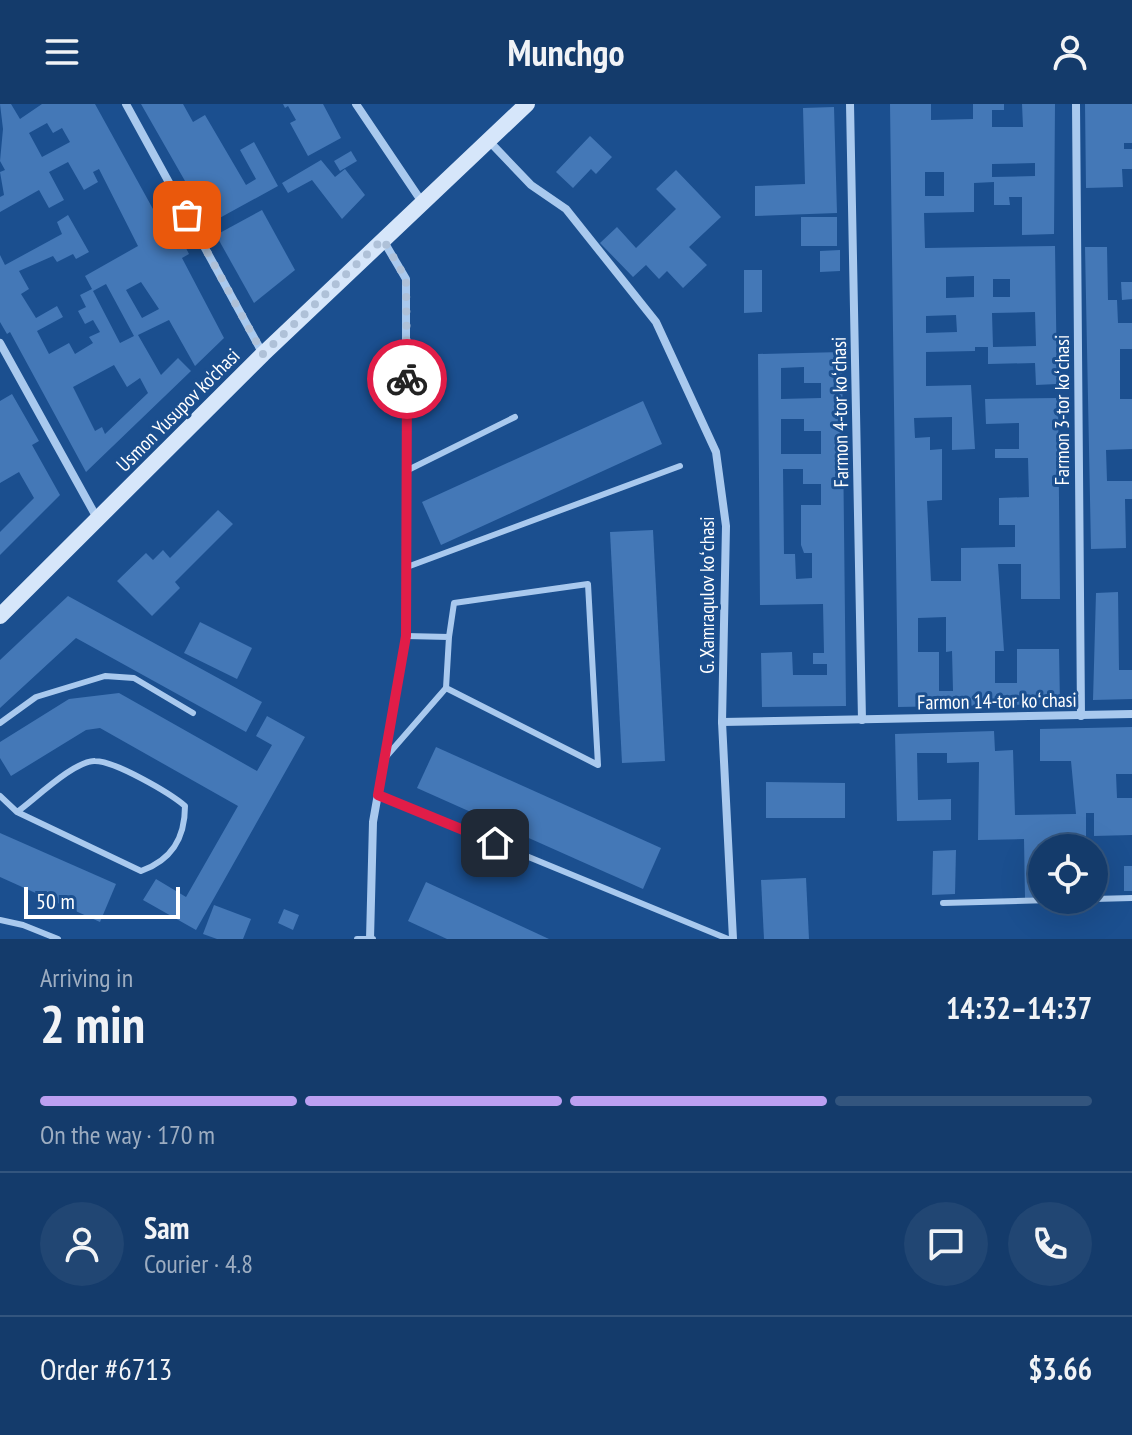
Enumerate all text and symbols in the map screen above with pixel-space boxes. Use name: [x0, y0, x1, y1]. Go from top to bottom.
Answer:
text: Munchgo: [508, 29, 624, 76]
icon: menu: [40, 30, 84, 74]
icon: person: [1048, 30, 1092, 74]
pin: [153, 181, 221, 249]
icon: bag: [165, 193, 209, 237]
street label: Farmon 3-tor koʻchasi: [1049, 335, 1075, 485]
street label: Farmon 4-tor koʻchasi: [826, 336, 854, 488]
courier: [367, 339, 447, 419]
street label: Usmon Yusupov ko'chasi: [111, 343, 245, 477]
icon: bike: [385, 357, 429, 401]
street label: G. Xamraqulov koʻchasi: [694, 516, 720, 674]
street label: Farmon 14-tor koʻchasi: [917, 687, 1077, 715]
pin: [461, 809, 529, 877]
icon: home: [473, 821, 517, 865]
map controls: [1028, 834, 1108, 914]
button: locate: [1028, 834, 1108, 914]
scale bar: [24, 883, 180, 919]
text: 50 m: [36, 887, 75, 915]
text: Arriving in: [40, 961, 133, 994]
text: 14:32–14:37: [946, 988, 1092, 1027]
text: 2 min: [40, 990, 145, 1057]
text: On the way · 170 m: [40, 1118, 215, 1151]
button: person: [40, 1202, 124, 1286]
button: chat: [904, 1202, 988, 1286]
button: phone: [1008, 1202, 1092, 1286]
text: Sam: [144, 1208, 189, 1247]
text: Courier · 4.8: [144, 1247, 253, 1280]
text: Order #6713: [40, 1349, 172, 1388]
text: $3.66: [1028, 1349, 1092, 1388]

